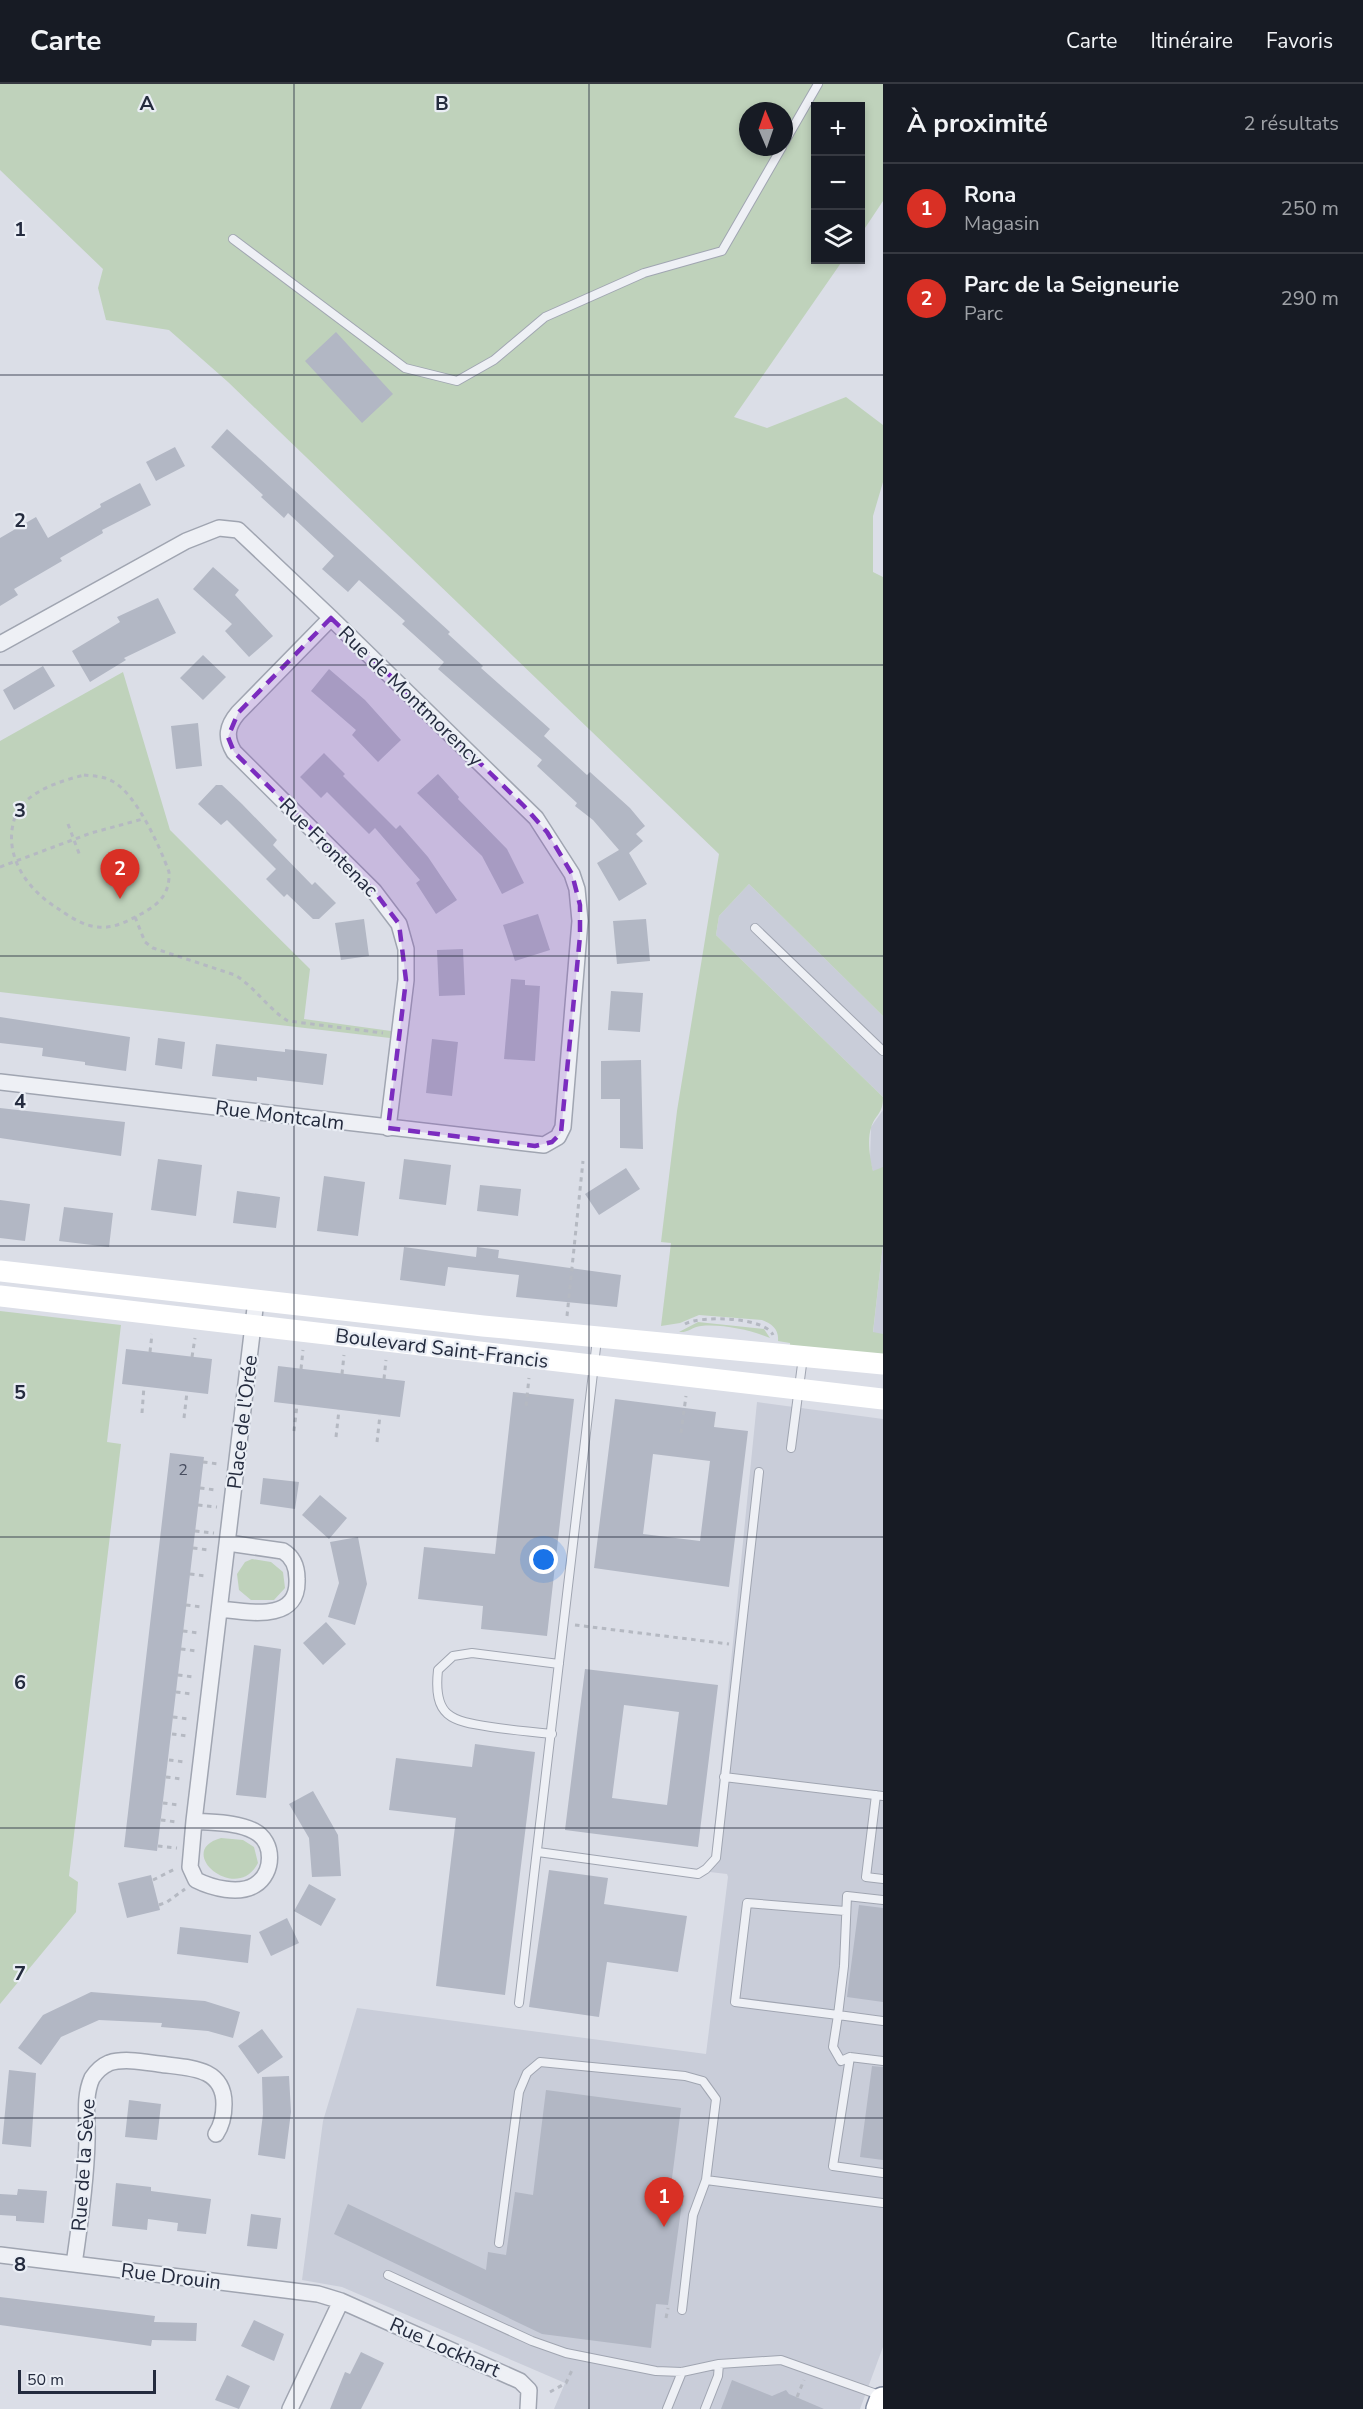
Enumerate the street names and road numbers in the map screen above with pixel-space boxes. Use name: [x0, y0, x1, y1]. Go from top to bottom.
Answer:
street label: Rue de Montmorency: [332, 620, 489, 773]
street label: Rue Frontenac: [273, 792, 384, 903]
street label: Rue Montcalm: [214, 1094, 346, 1137]
street label: Boulevard Saint-Francis: [334, 1322, 550, 1375]
street label: Place de l'Orée: [221, 1354, 264, 1491]
street label: Rue de la Sève: [65, 2098, 102, 2232]
street label: Rue Drouin: [119, 2257, 223, 2296]
street label: Rue Lockhart: [385, 2311, 505, 2384]

